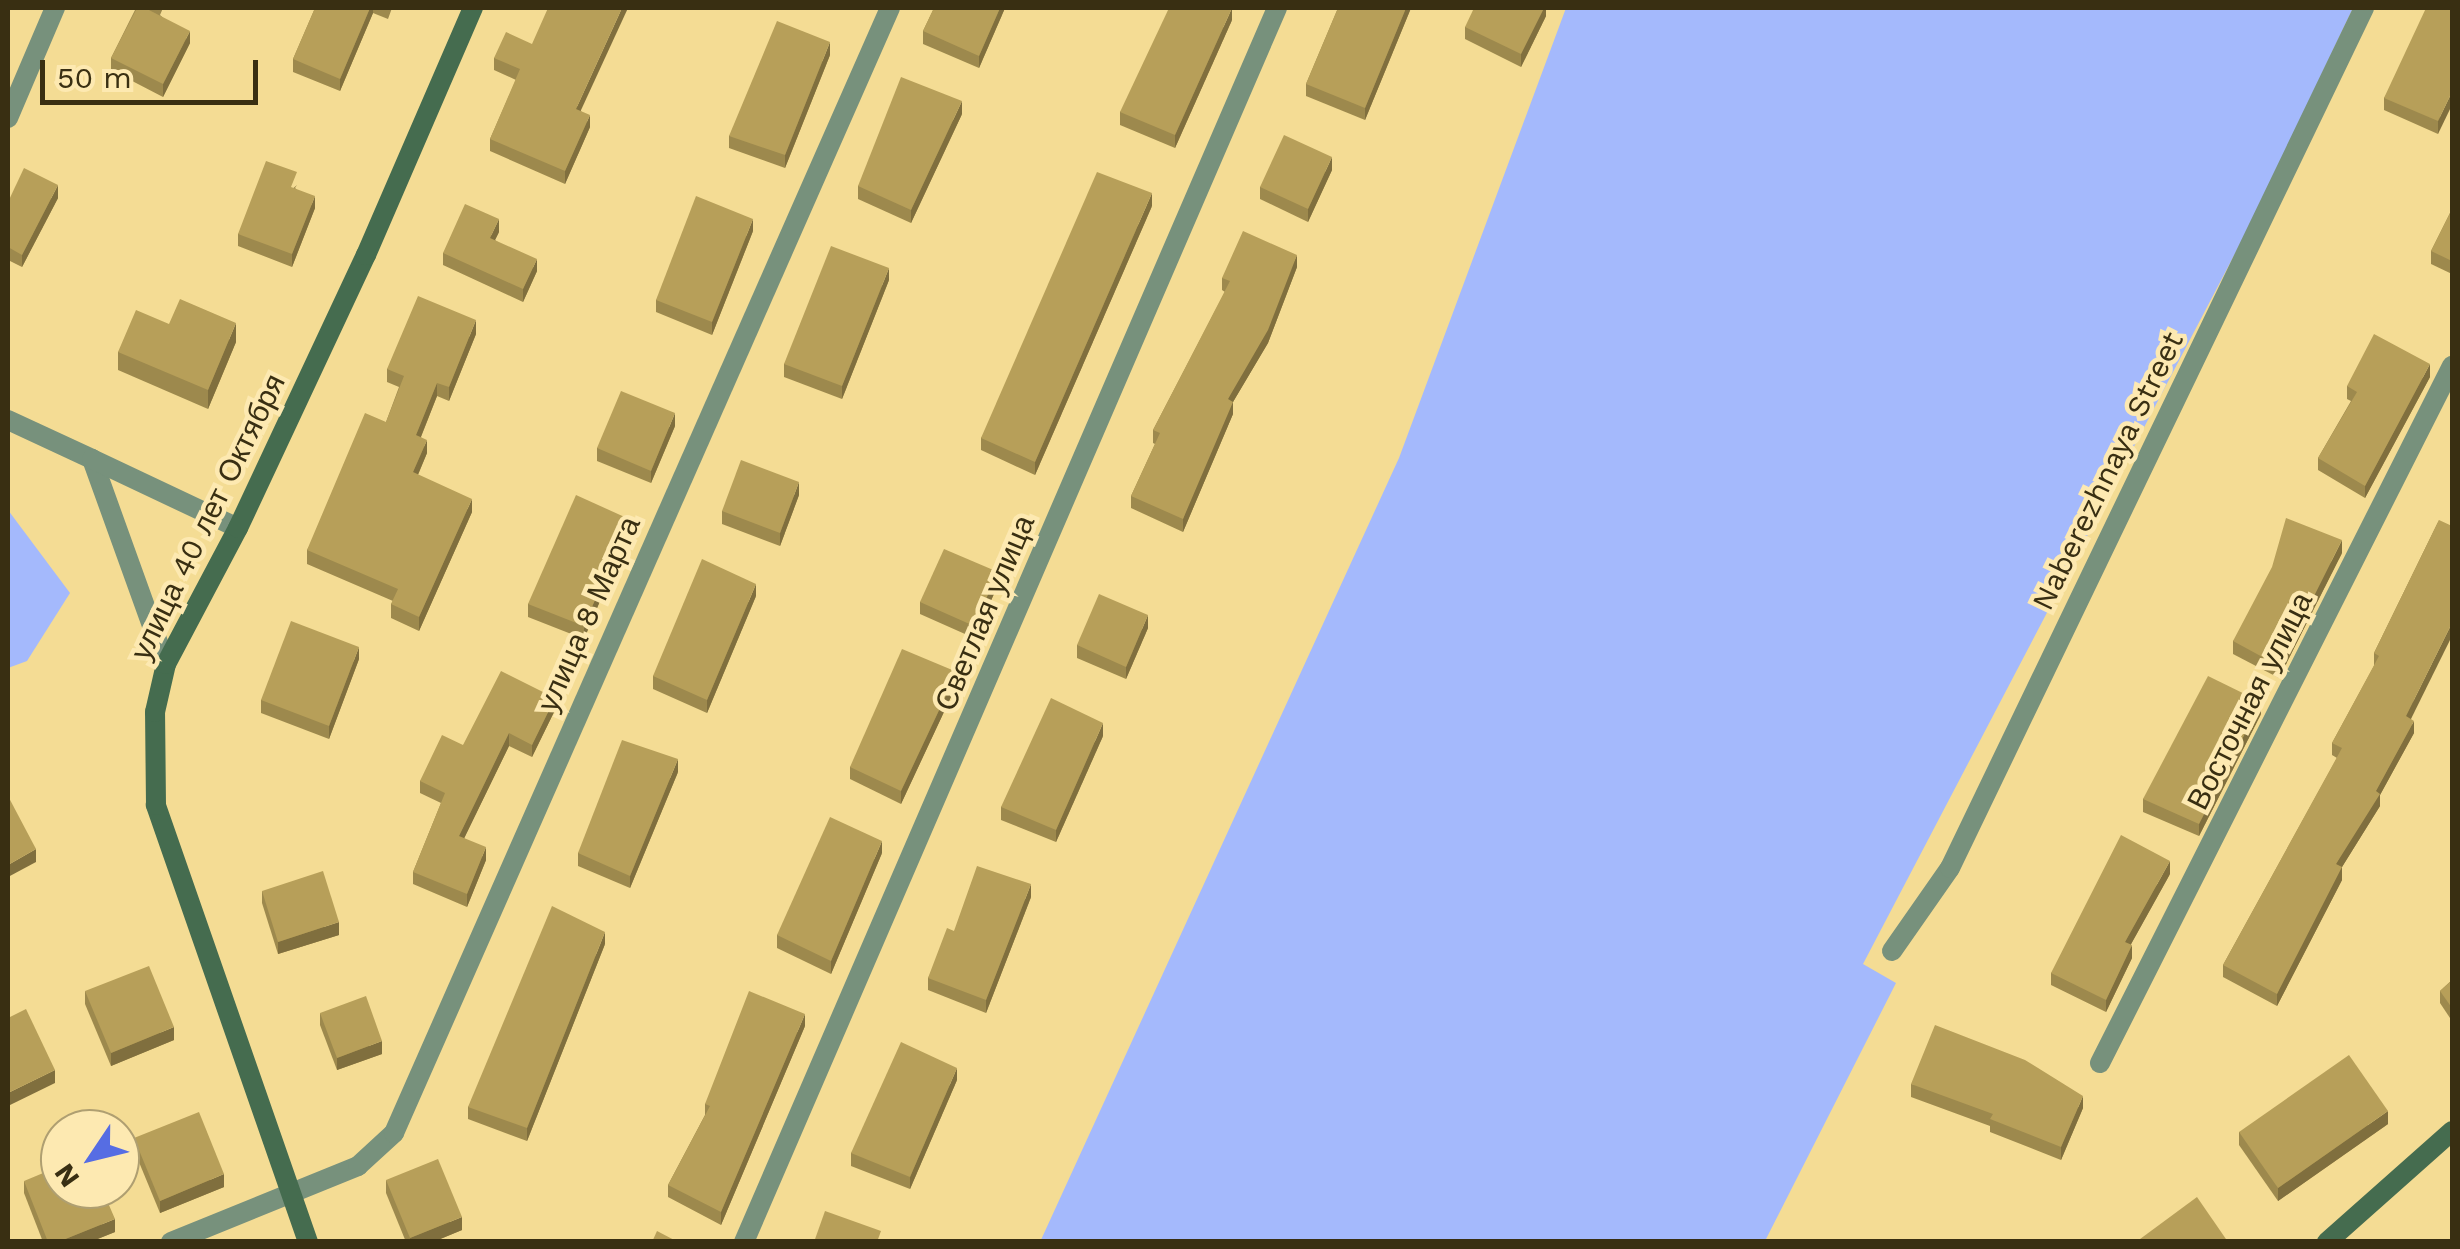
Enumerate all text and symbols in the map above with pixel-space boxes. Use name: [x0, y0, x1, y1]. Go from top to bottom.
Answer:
scale bar: [45, 40, 262, 102]
text: 50 m: [57, 60, 132, 95]
street label: Naberezhnaya Street: [2025, 326, 2191, 616]
street label: улица 40 лет Октября: [123, 368, 293, 666]
street label: Светлая улица: [928, 510, 1042, 716]
street label: улица 8 Марта: [530, 511, 648, 717]
street label: Восточная улица: [2180, 586, 2320, 816]
north arrow: [40, 1109, 140, 1209]
text: N: [47, 1157, 86, 1193]

